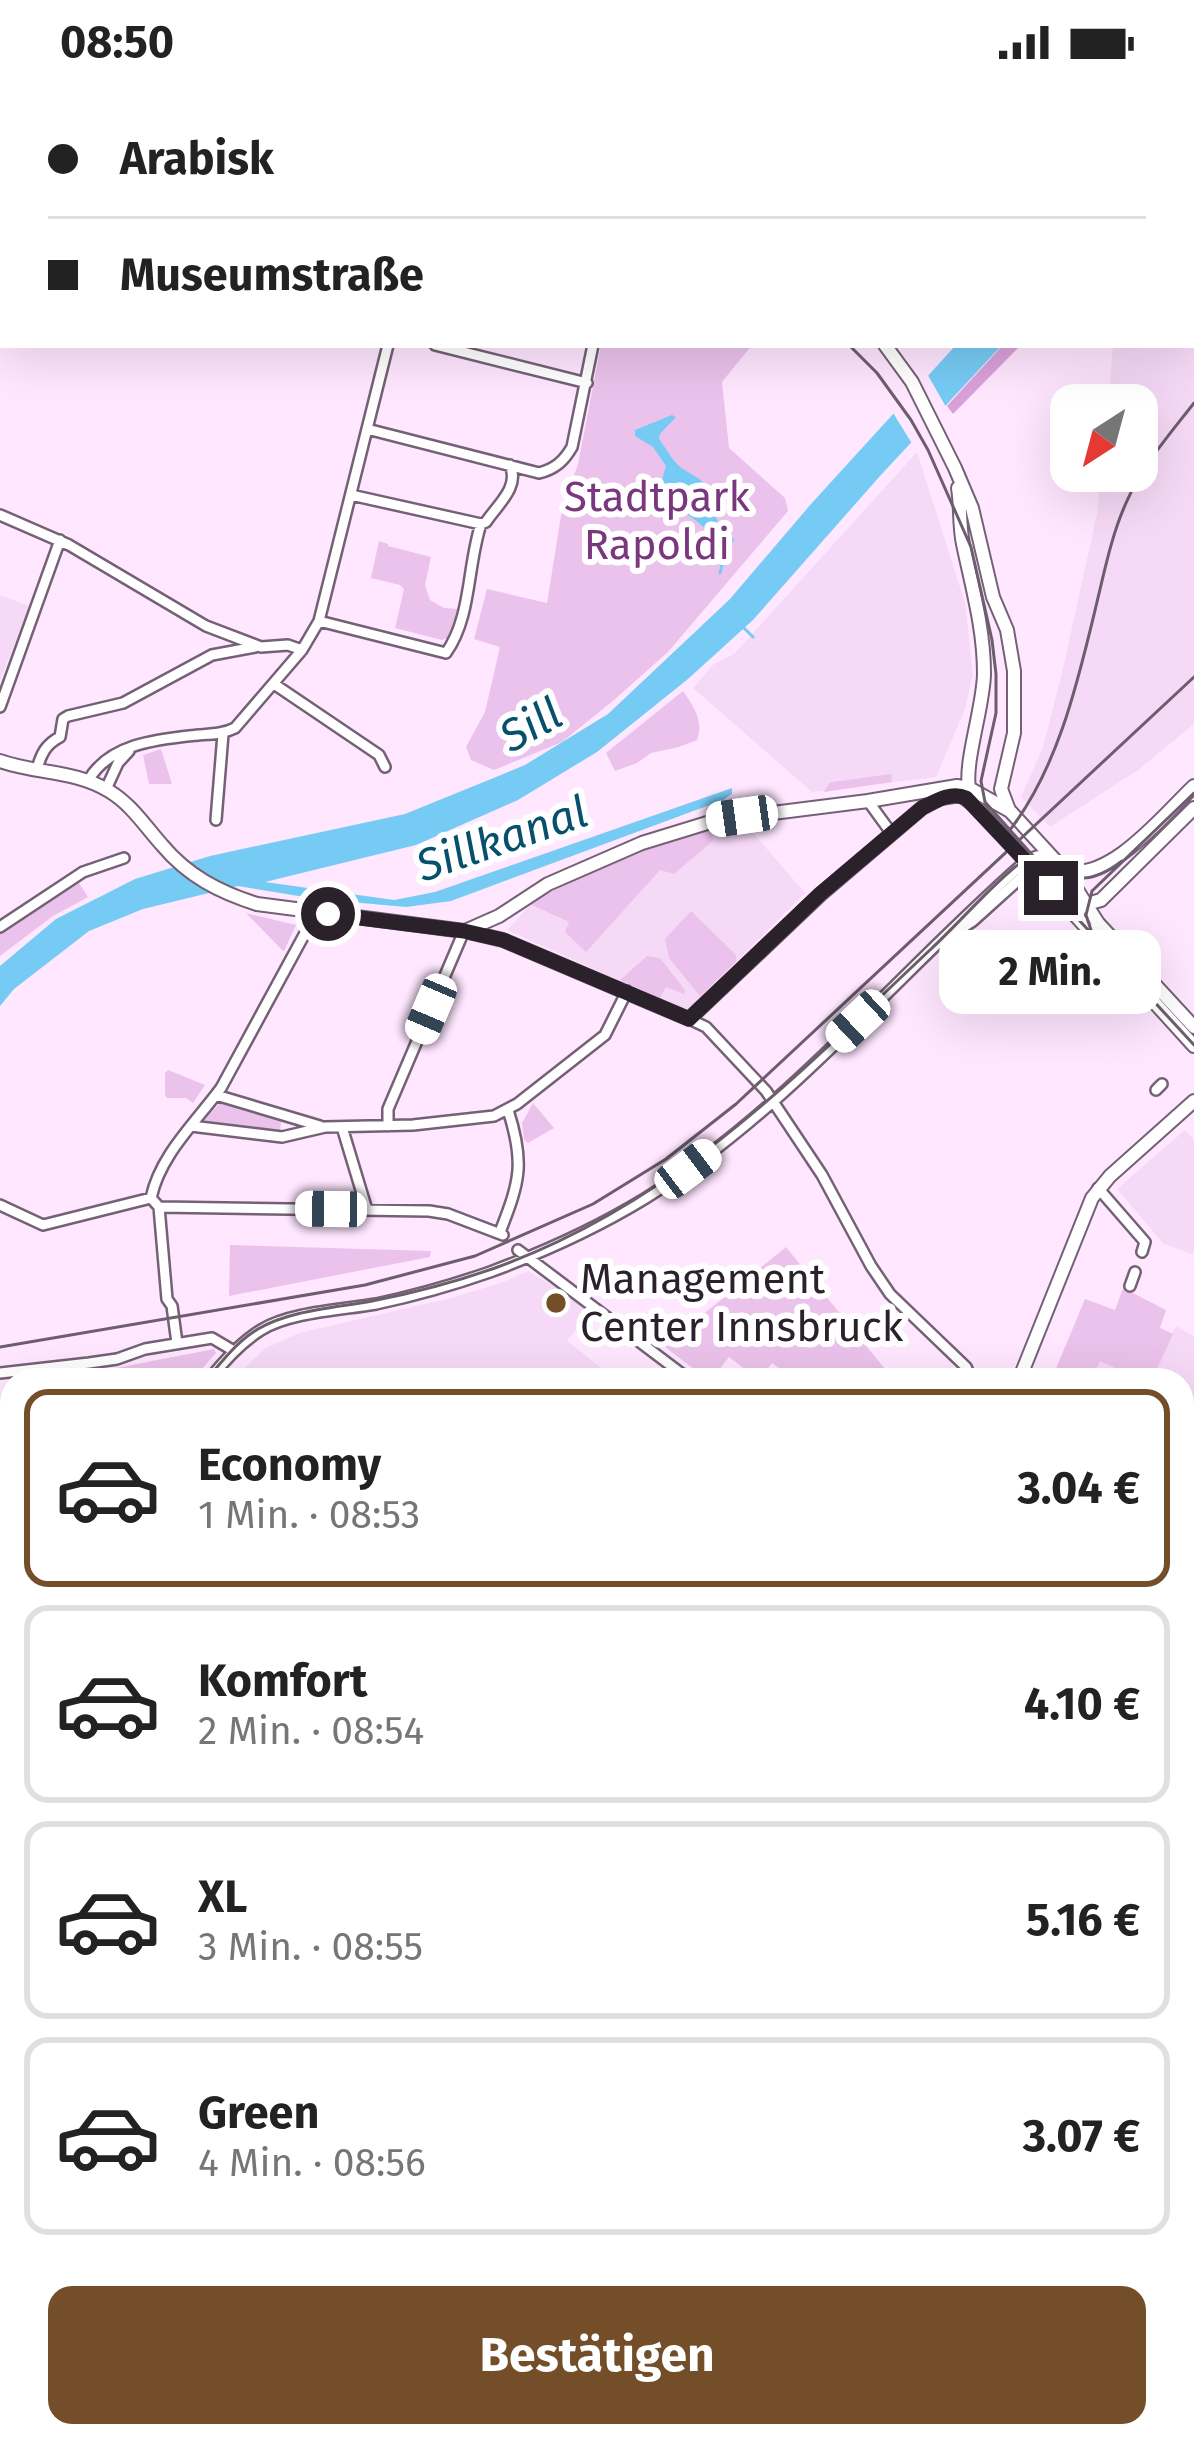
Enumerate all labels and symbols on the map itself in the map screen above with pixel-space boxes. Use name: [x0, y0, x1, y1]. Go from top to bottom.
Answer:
north arrow: [1050, 384, 1158, 492]
park label: Stadtpark Rapoldi: [564, 472, 750, 570]
water label: Sill: [490, 686, 572, 764]
water label: Sillkanal: [408, 785, 595, 894]
car: [704, 793, 780, 839]
route end: [1024, 861, 1078, 915]
route start: [301, 887, 355, 941]
callout: 2 Min.: [940, 930, 1162, 1014]
car: [400, 969, 462, 1049]
car: [819, 983, 897, 1059]
car: [648, 1133, 728, 1205]
car: [295, 1190, 367, 1228]
place label: Management Center Innsbruck: [580, 1254, 904, 1352]
marker: Management Center Innsbruck: [543, 1290, 569, 1316]

